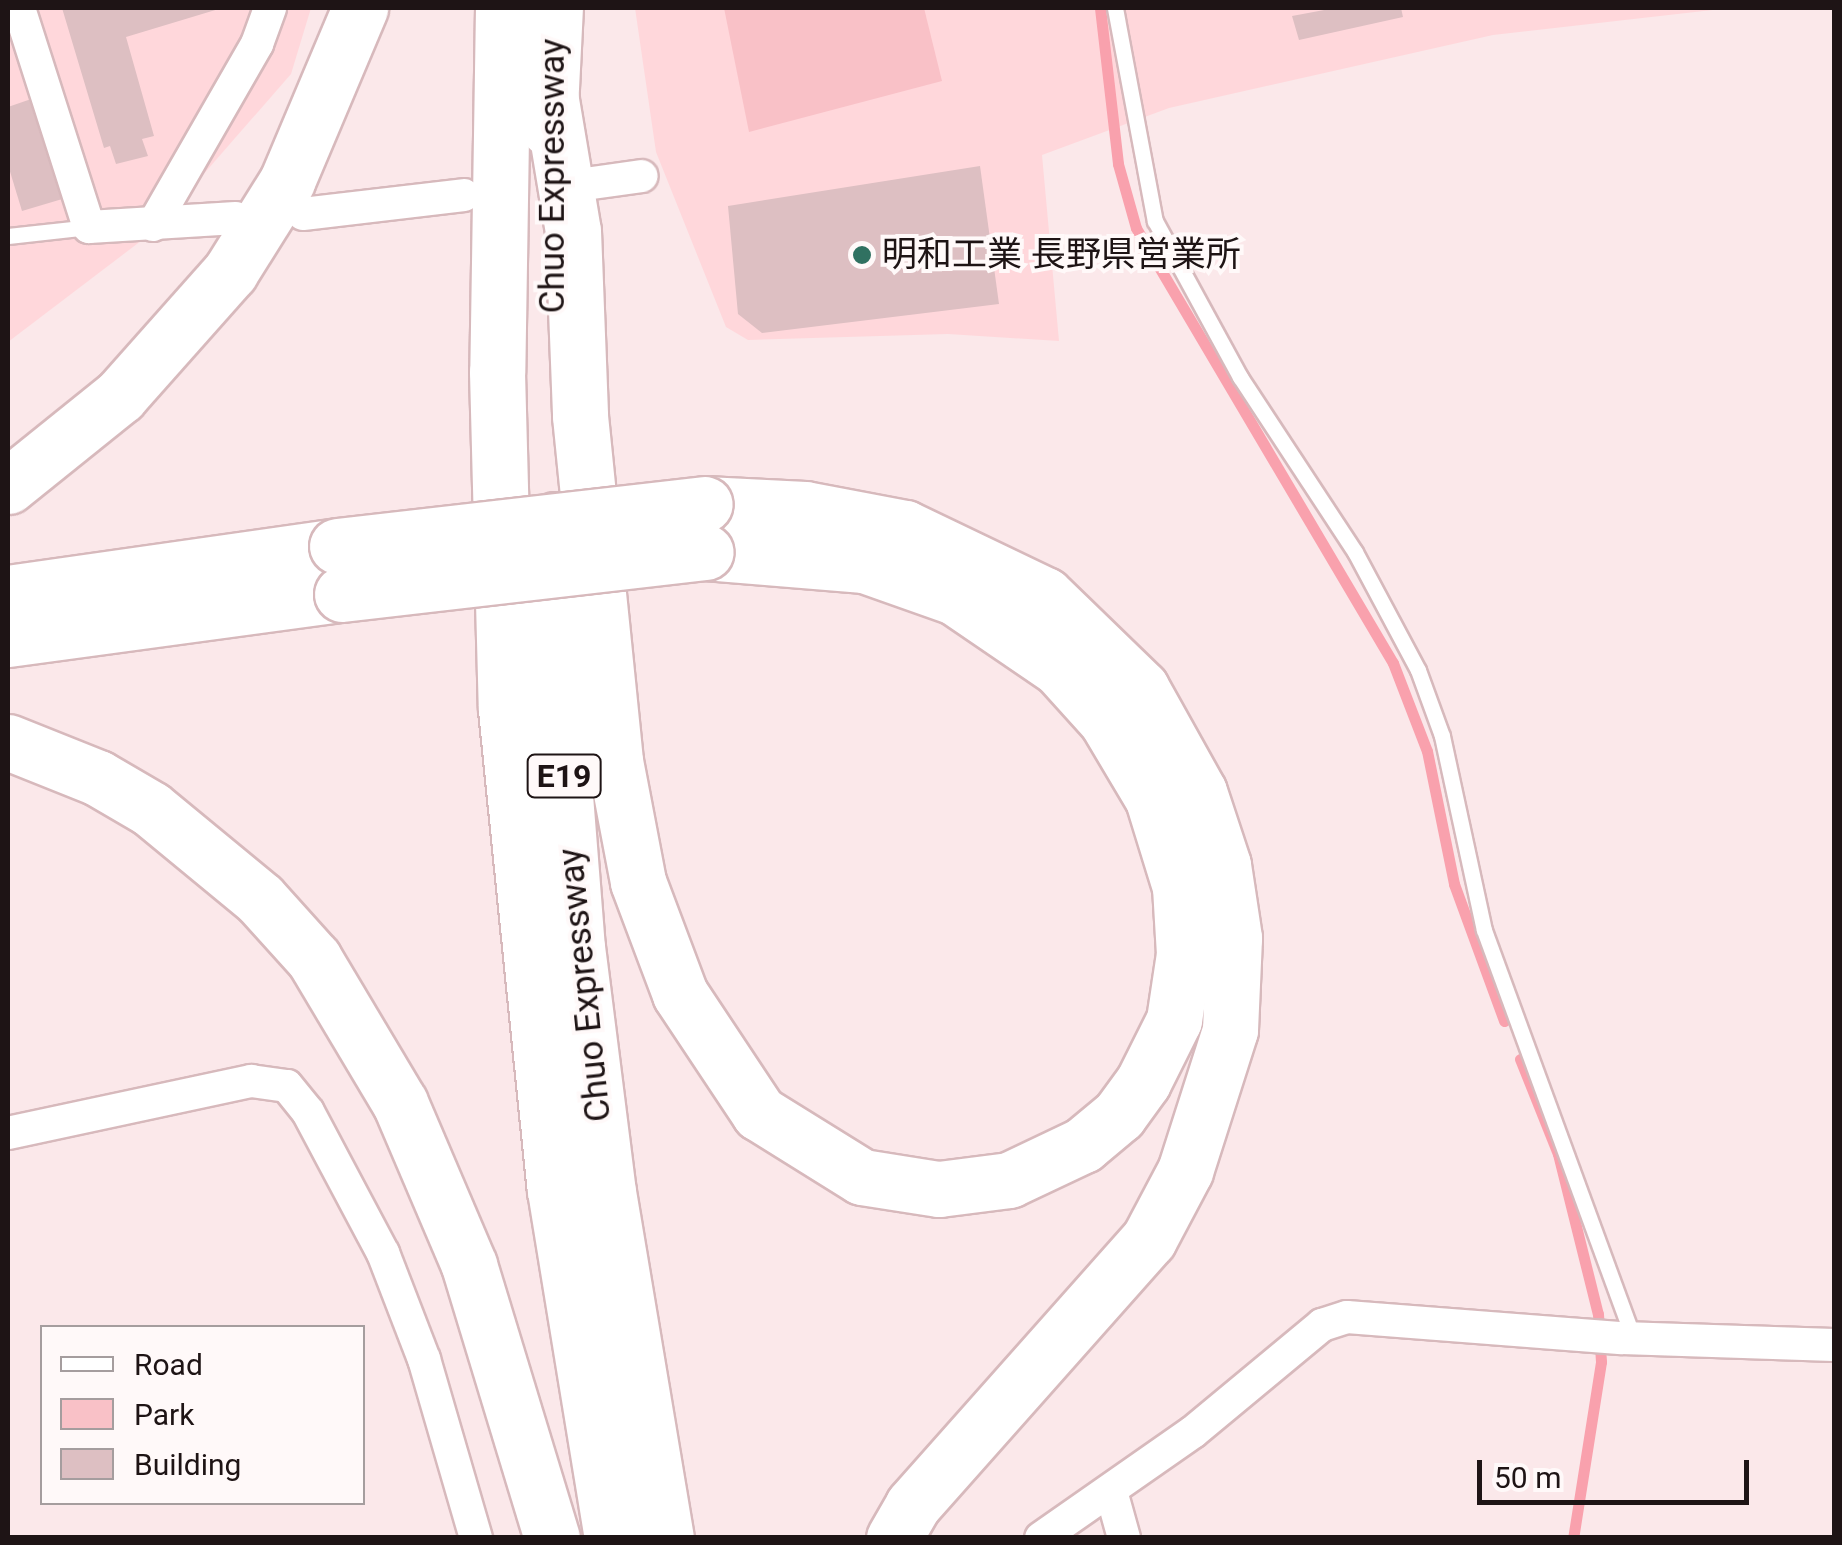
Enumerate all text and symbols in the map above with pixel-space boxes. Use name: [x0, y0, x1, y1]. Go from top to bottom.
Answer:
street label: Chuo Expressway: [532, 39, 574, 313]
place label: 明和工業 長野県営業所: [882, 234, 1241, 276]
marker: 明和工業 長野県営業所: [851, 244, 873, 266]
road number: E19: [526, 749, 602, 803]
street label: Chuo Expressway: [550, 846, 620, 1124]
legend: [40, 1325, 365, 1505]
text: Road: [134, 1347, 203, 1382]
text: Park: [134, 1397, 194, 1432]
scale bar: [1482, 1440, 1754, 1502]
text: Building: [134, 1447, 241, 1482]
text: 50 m: [1494, 1460, 1561, 1495]

